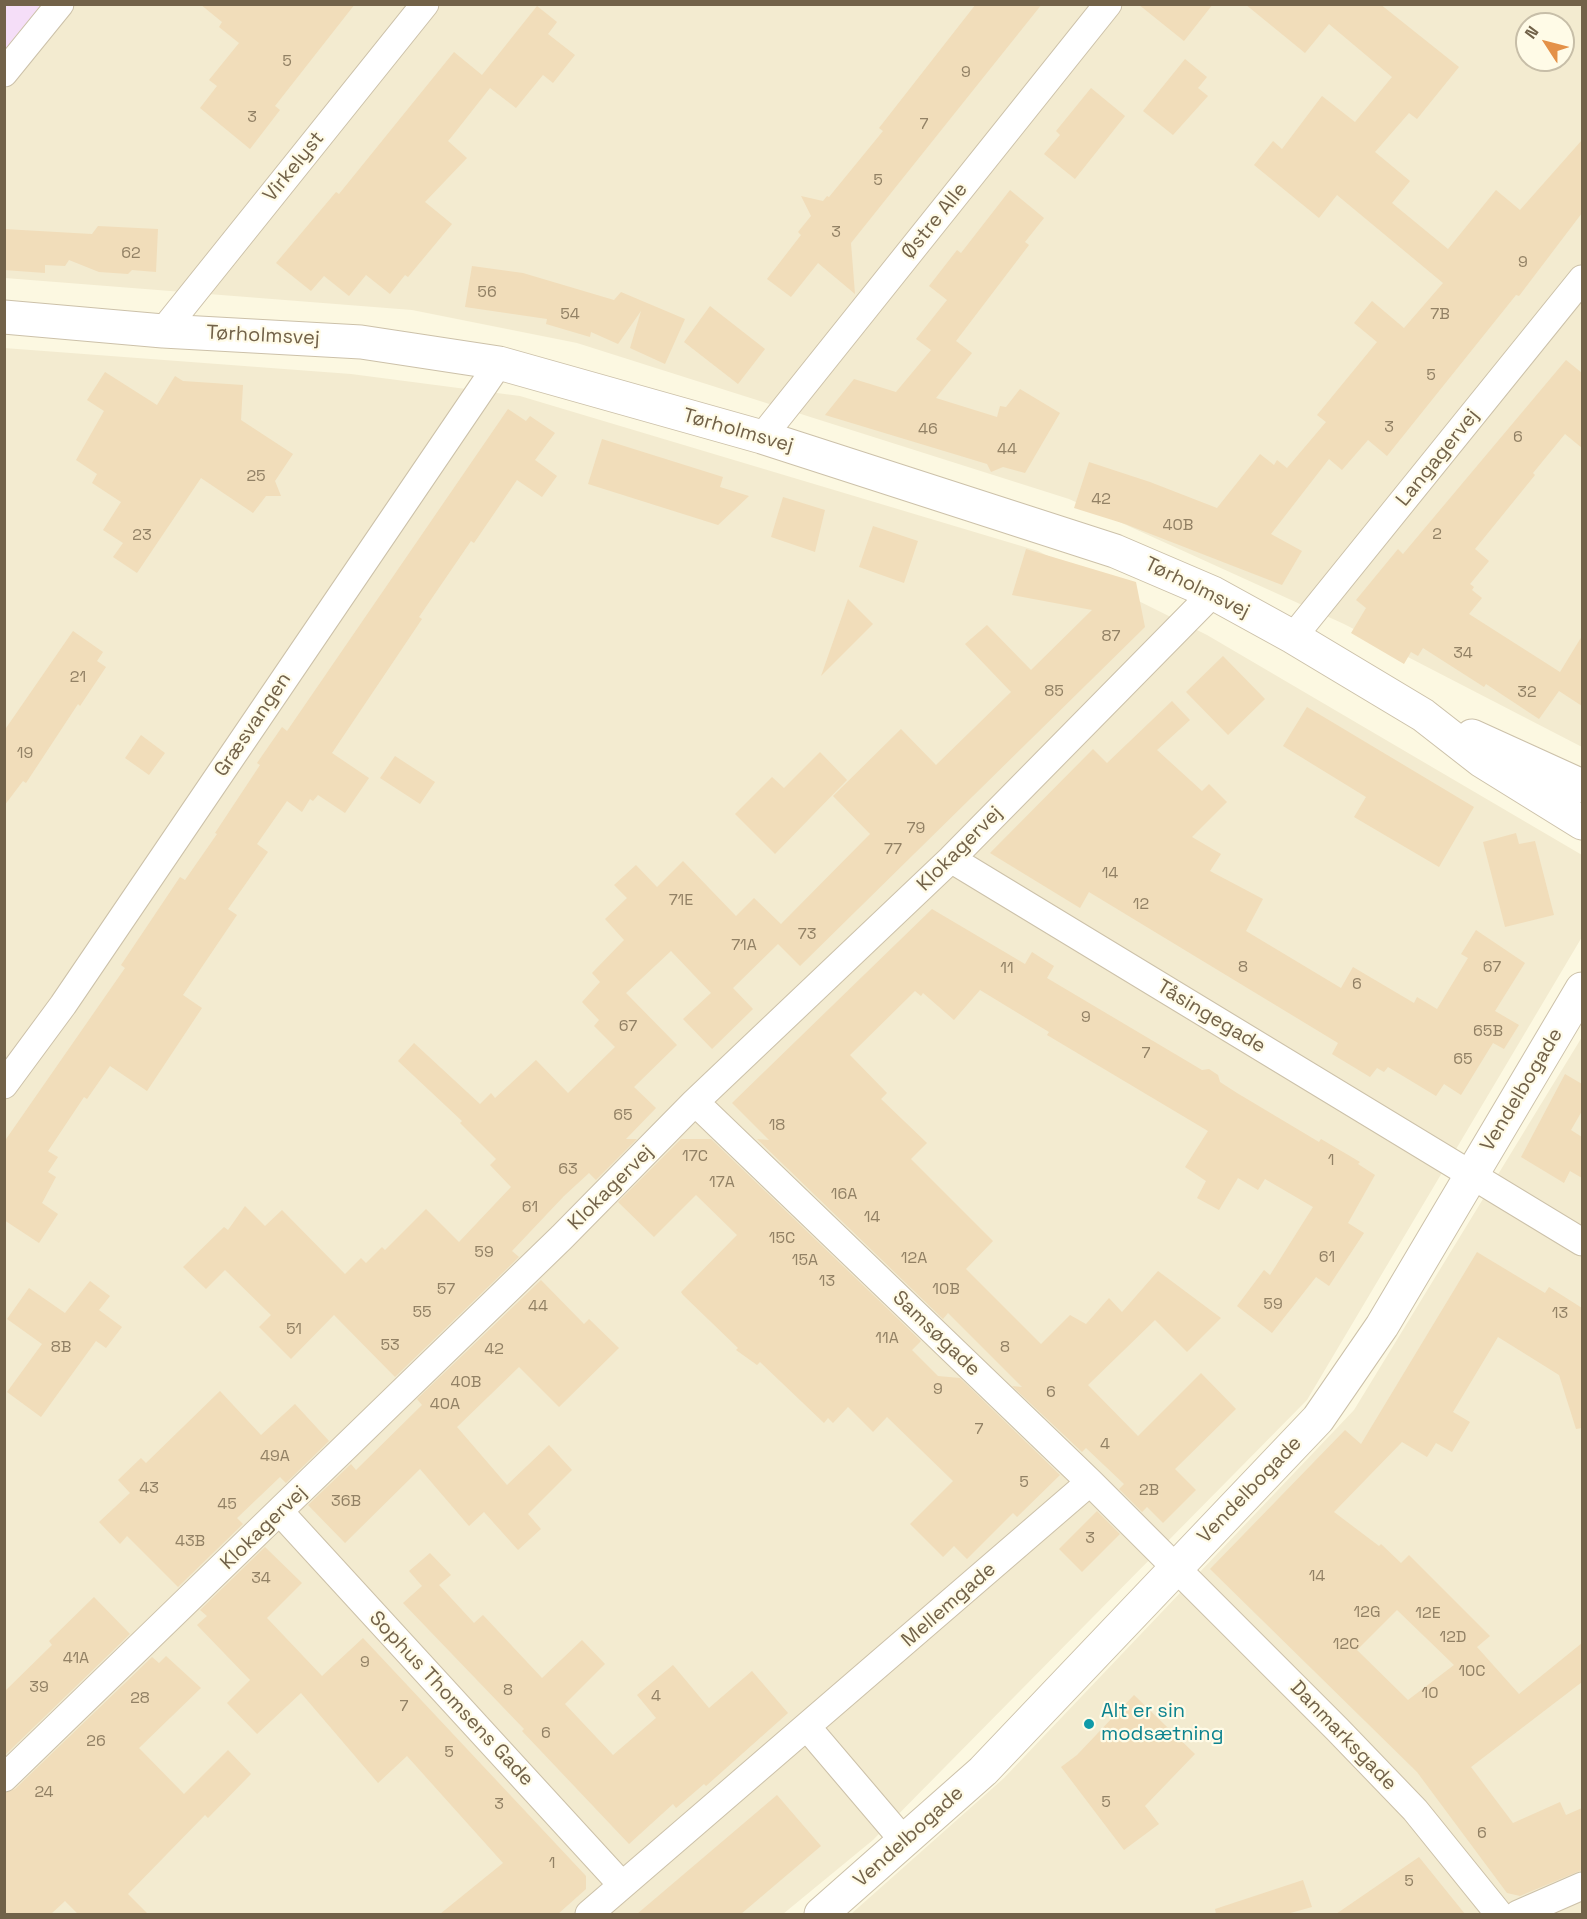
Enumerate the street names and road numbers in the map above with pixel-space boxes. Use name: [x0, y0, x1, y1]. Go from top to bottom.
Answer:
street label: Virkelyst: [258, 127, 330, 207]
street label: Østre Alle: [897, 178, 973, 264]
street label: Tørholmsvej: [206, 321, 320, 351]
street label: Tørholmsvej: [680, 404, 796, 458]
street label: Langagervej: [1392, 405, 1484, 511]
street label: Tørholmsvej: [1141, 552, 1253, 624]
street label: Græsvangen: [209, 668, 297, 782]
street label: Klokagervej: [912, 801, 1008, 897]
street label: Tåsingegade: [1152, 975, 1270, 1059]
street label: Vendelbogade: [1476, 1024, 1568, 1156]
street label: Klokagervej: [563, 1140, 659, 1236]
street label: Samsøgade: [887, 1286, 985, 1382]
street label: Vendelbogade: [1193, 1432, 1307, 1548]
street label: Klokagervej: [216, 1481, 312, 1575]
street label: Mellemgade: [897, 1558, 1001, 1652]
street label: Sophus Thomsens Gade: [364, 1607, 538, 1791]
street label: Danmarksgade: [1285, 1676, 1401, 1796]
street label: Vendelbogade: [849, 1781, 969, 1893]

